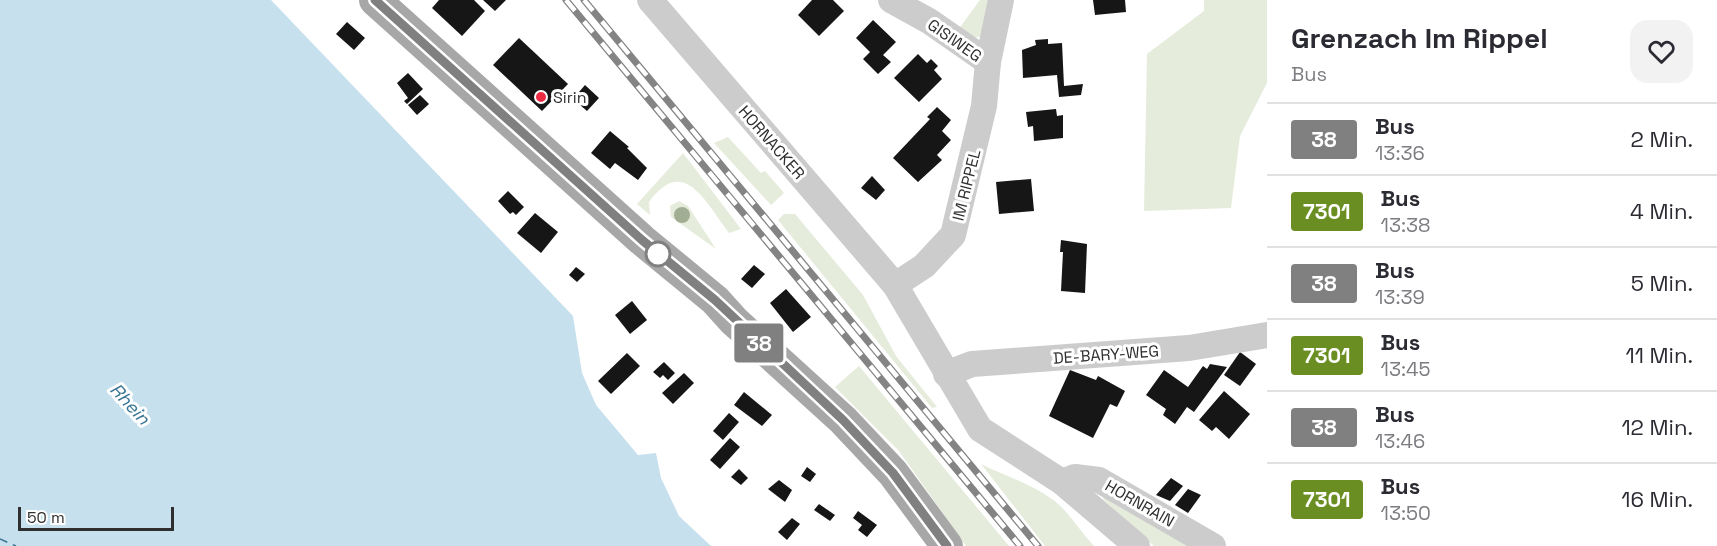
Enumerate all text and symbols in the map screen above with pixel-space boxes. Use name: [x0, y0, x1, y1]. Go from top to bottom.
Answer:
street label: GISIWEG: [923, 14, 986, 67]
text: Grenzach Im Rippel: [1291, 20, 1548, 56]
button: heart: [1630, 20, 1693, 83]
text: Bus: [1291, 61, 1327, 87]
place label: Sirin: [553, 87, 587, 108]
marker: Sirin: [534, 90, 548, 104]
street label: HORNACKER: [734, 101, 809, 184]
text: Bus: [1375, 112, 1415, 140]
text: 2 Min.: [1631, 125, 1693, 153]
text: 38: [1311, 126, 1337, 153]
text: 13:36: [1375, 140, 1425, 166]
street label: IM RIPPEL: [947, 147, 986, 223]
text: Bus: [1381, 184, 1420, 212]
text: 4 Min.: [1630, 197, 1693, 225]
text: 7301: [1303, 198, 1351, 225]
text: 13:38: [1381, 212, 1431, 238]
unlabelled marker: [645, 241, 671, 267]
text: Bus: [1375, 256, 1415, 284]
text: 5 Min.: [1631, 269, 1693, 297]
text: 38: [1311, 270, 1337, 297]
text: 13:39: [1375, 284, 1425, 310]
line badge: 38: [732, 324, 786, 362]
text: Bus: [1381, 328, 1420, 356]
text: 38: [746, 330, 772, 357]
street label: DE-BARY-WEG: [1052, 340, 1160, 369]
text: 11 Min.: [1625, 341, 1693, 369]
text: 7301: [1303, 342, 1351, 369]
text: 13:45: [1381, 356, 1431, 382]
water label: Rhein: [105, 378, 156, 430]
text: Bus: [1375, 400, 1415, 428]
text: 12 Min.: [1621, 413, 1693, 441]
text: 38: [1311, 414, 1337, 441]
text: 13:46: [1375, 428, 1425, 454]
text: Bus: [1381, 472, 1420, 500]
street label: HORNRAIN: [1101, 475, 1178, 532]
text: 16 Min.: [1621, 485, 1693, 513]
text: 7301: [1303, 486, 1351, 513]
text: 13:50: [1381, 500, 1431, 526]
scale bar: [18, 504, 174, 532]
text: 50 m: [27, 507, 65, 528]

